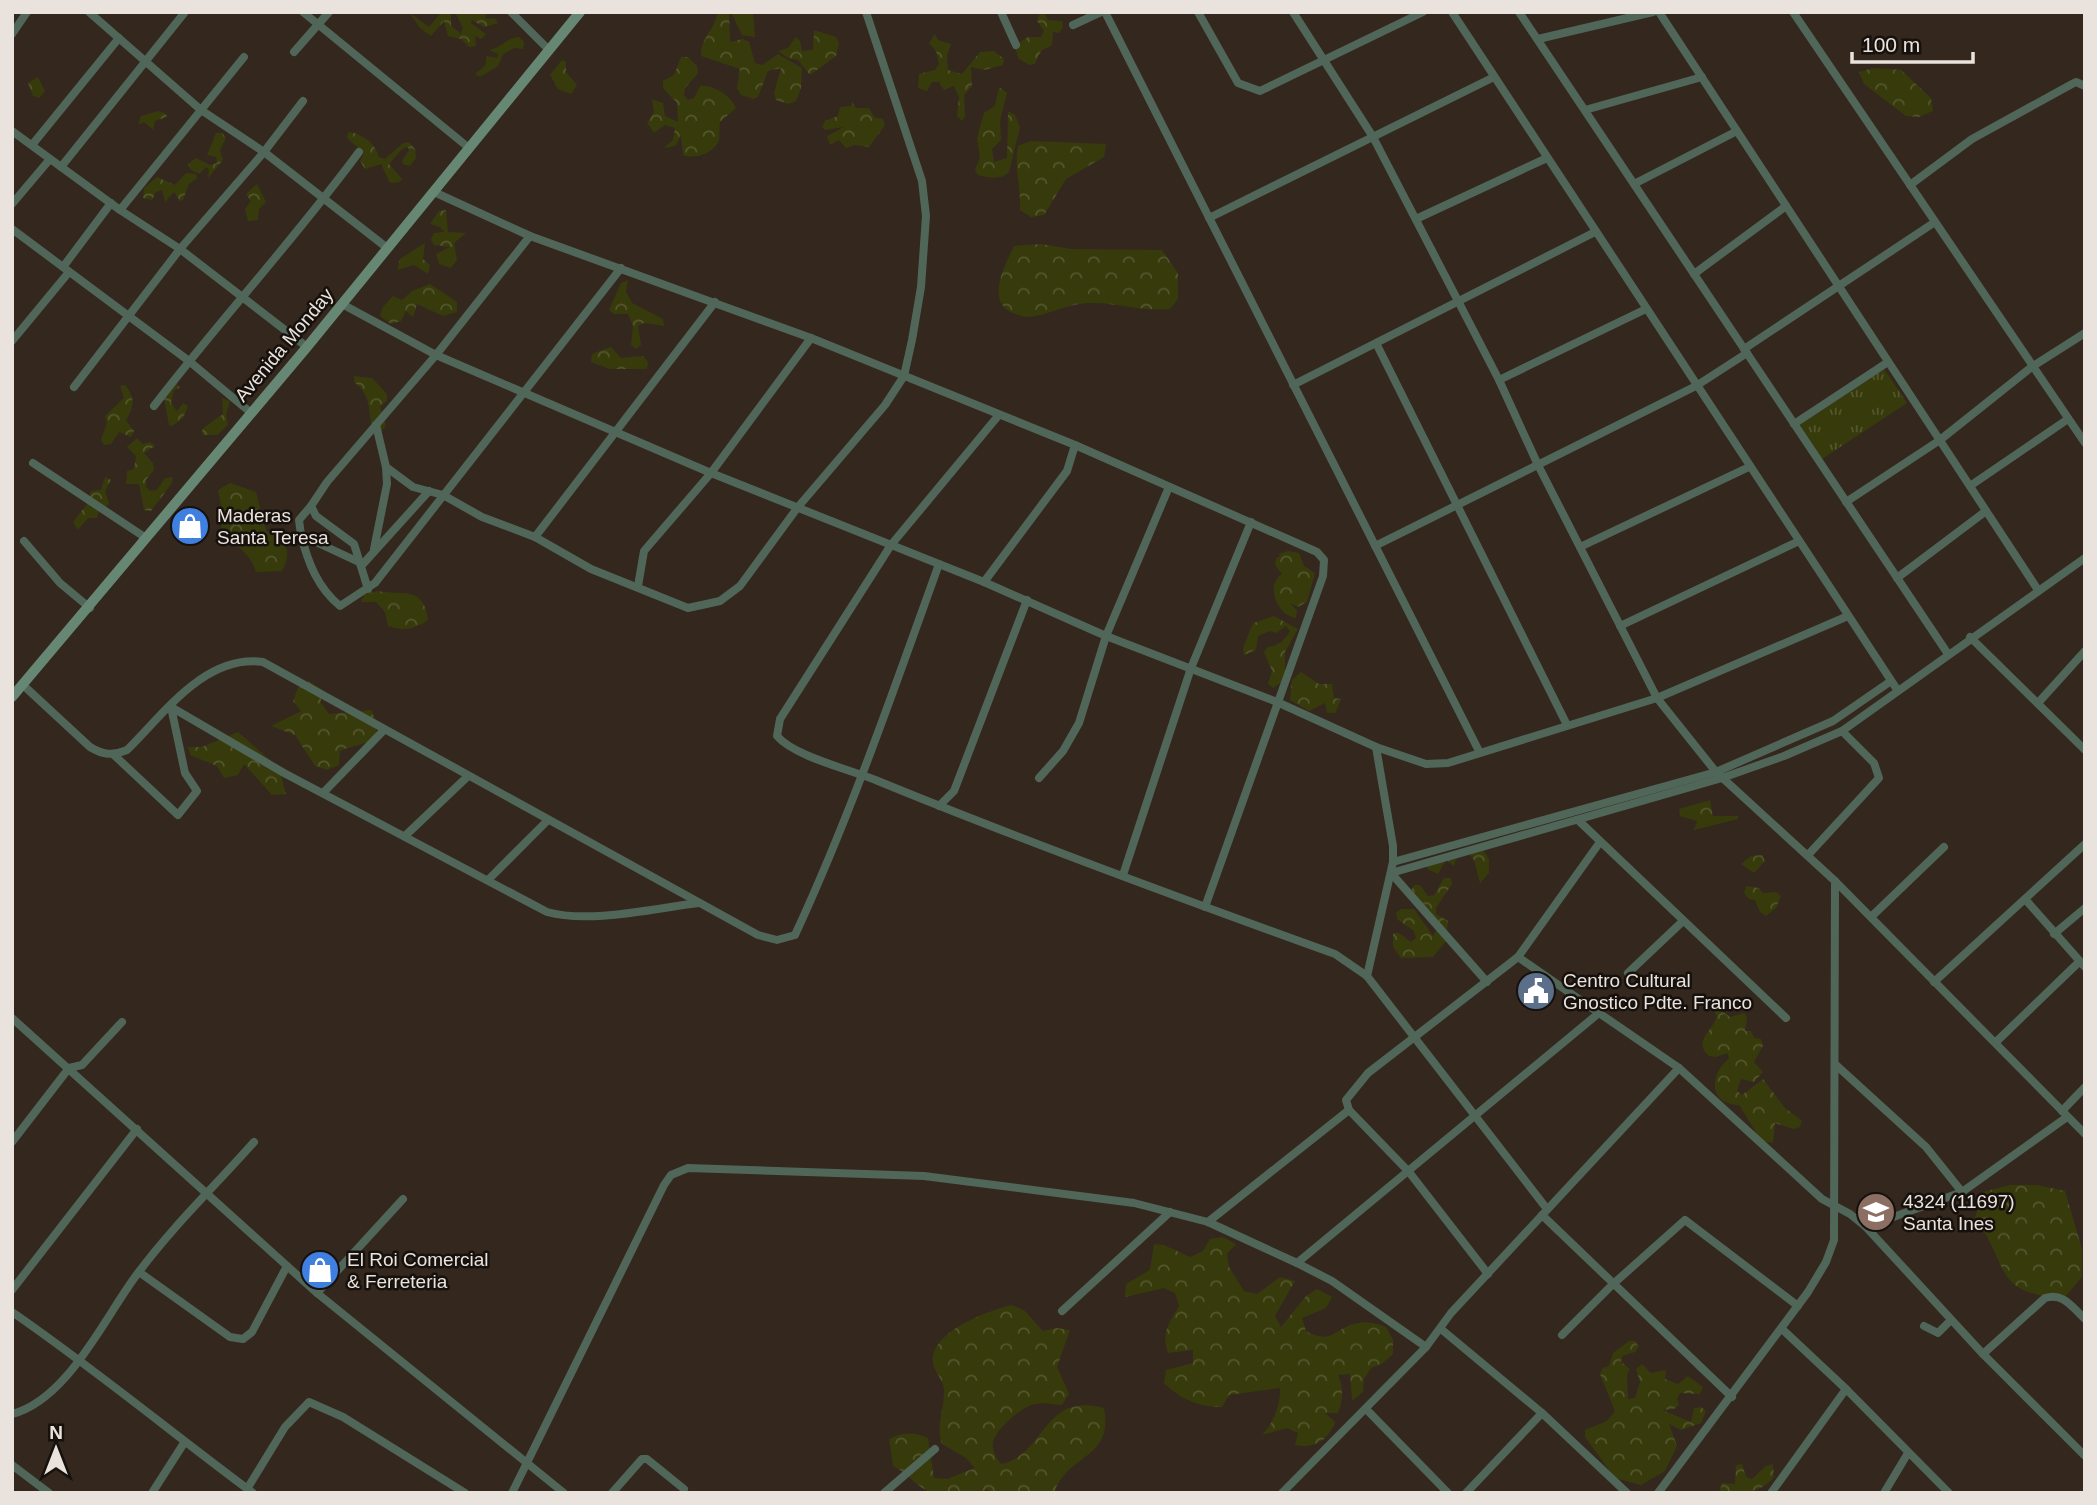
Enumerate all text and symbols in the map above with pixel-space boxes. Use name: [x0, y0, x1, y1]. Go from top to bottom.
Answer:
scale bar: [1852, 21, 1973, 65]
text: 100 m: [1862, 33, 1920, 56]
street label: Avenida Monday: [231, 284, 338, 406]
shop icon: Maderas Santa Teresa: [169, 505, 211, 547]
place label: Maderas Santa Teresa: [217, 505, 329, 548]
public building icon: Centro Cultural Gnostico Pdte. Franco: [1515, 970, 1557, 1012]
place label: Centro Cultural Gnostico Pdte. Franco: [1563, 970, 1752, 1013]
school or university icon: 4324 (11697) Santa Ines: [1855, 1191, 1897, 1233]
place label: 4324 (11697) Santa Ines: [1903, 1191, 2015, 1234]
shop icon: El Roi Comercial & Ferreteria: [299, 1249, 341, 1291]
place label: El Roi Comercial & Ferreteria: [347, 1249, 488, 1292]
north arrow: [21, 1414, 91, 1484]
text: N: [49, 1422, 63, 1443]

